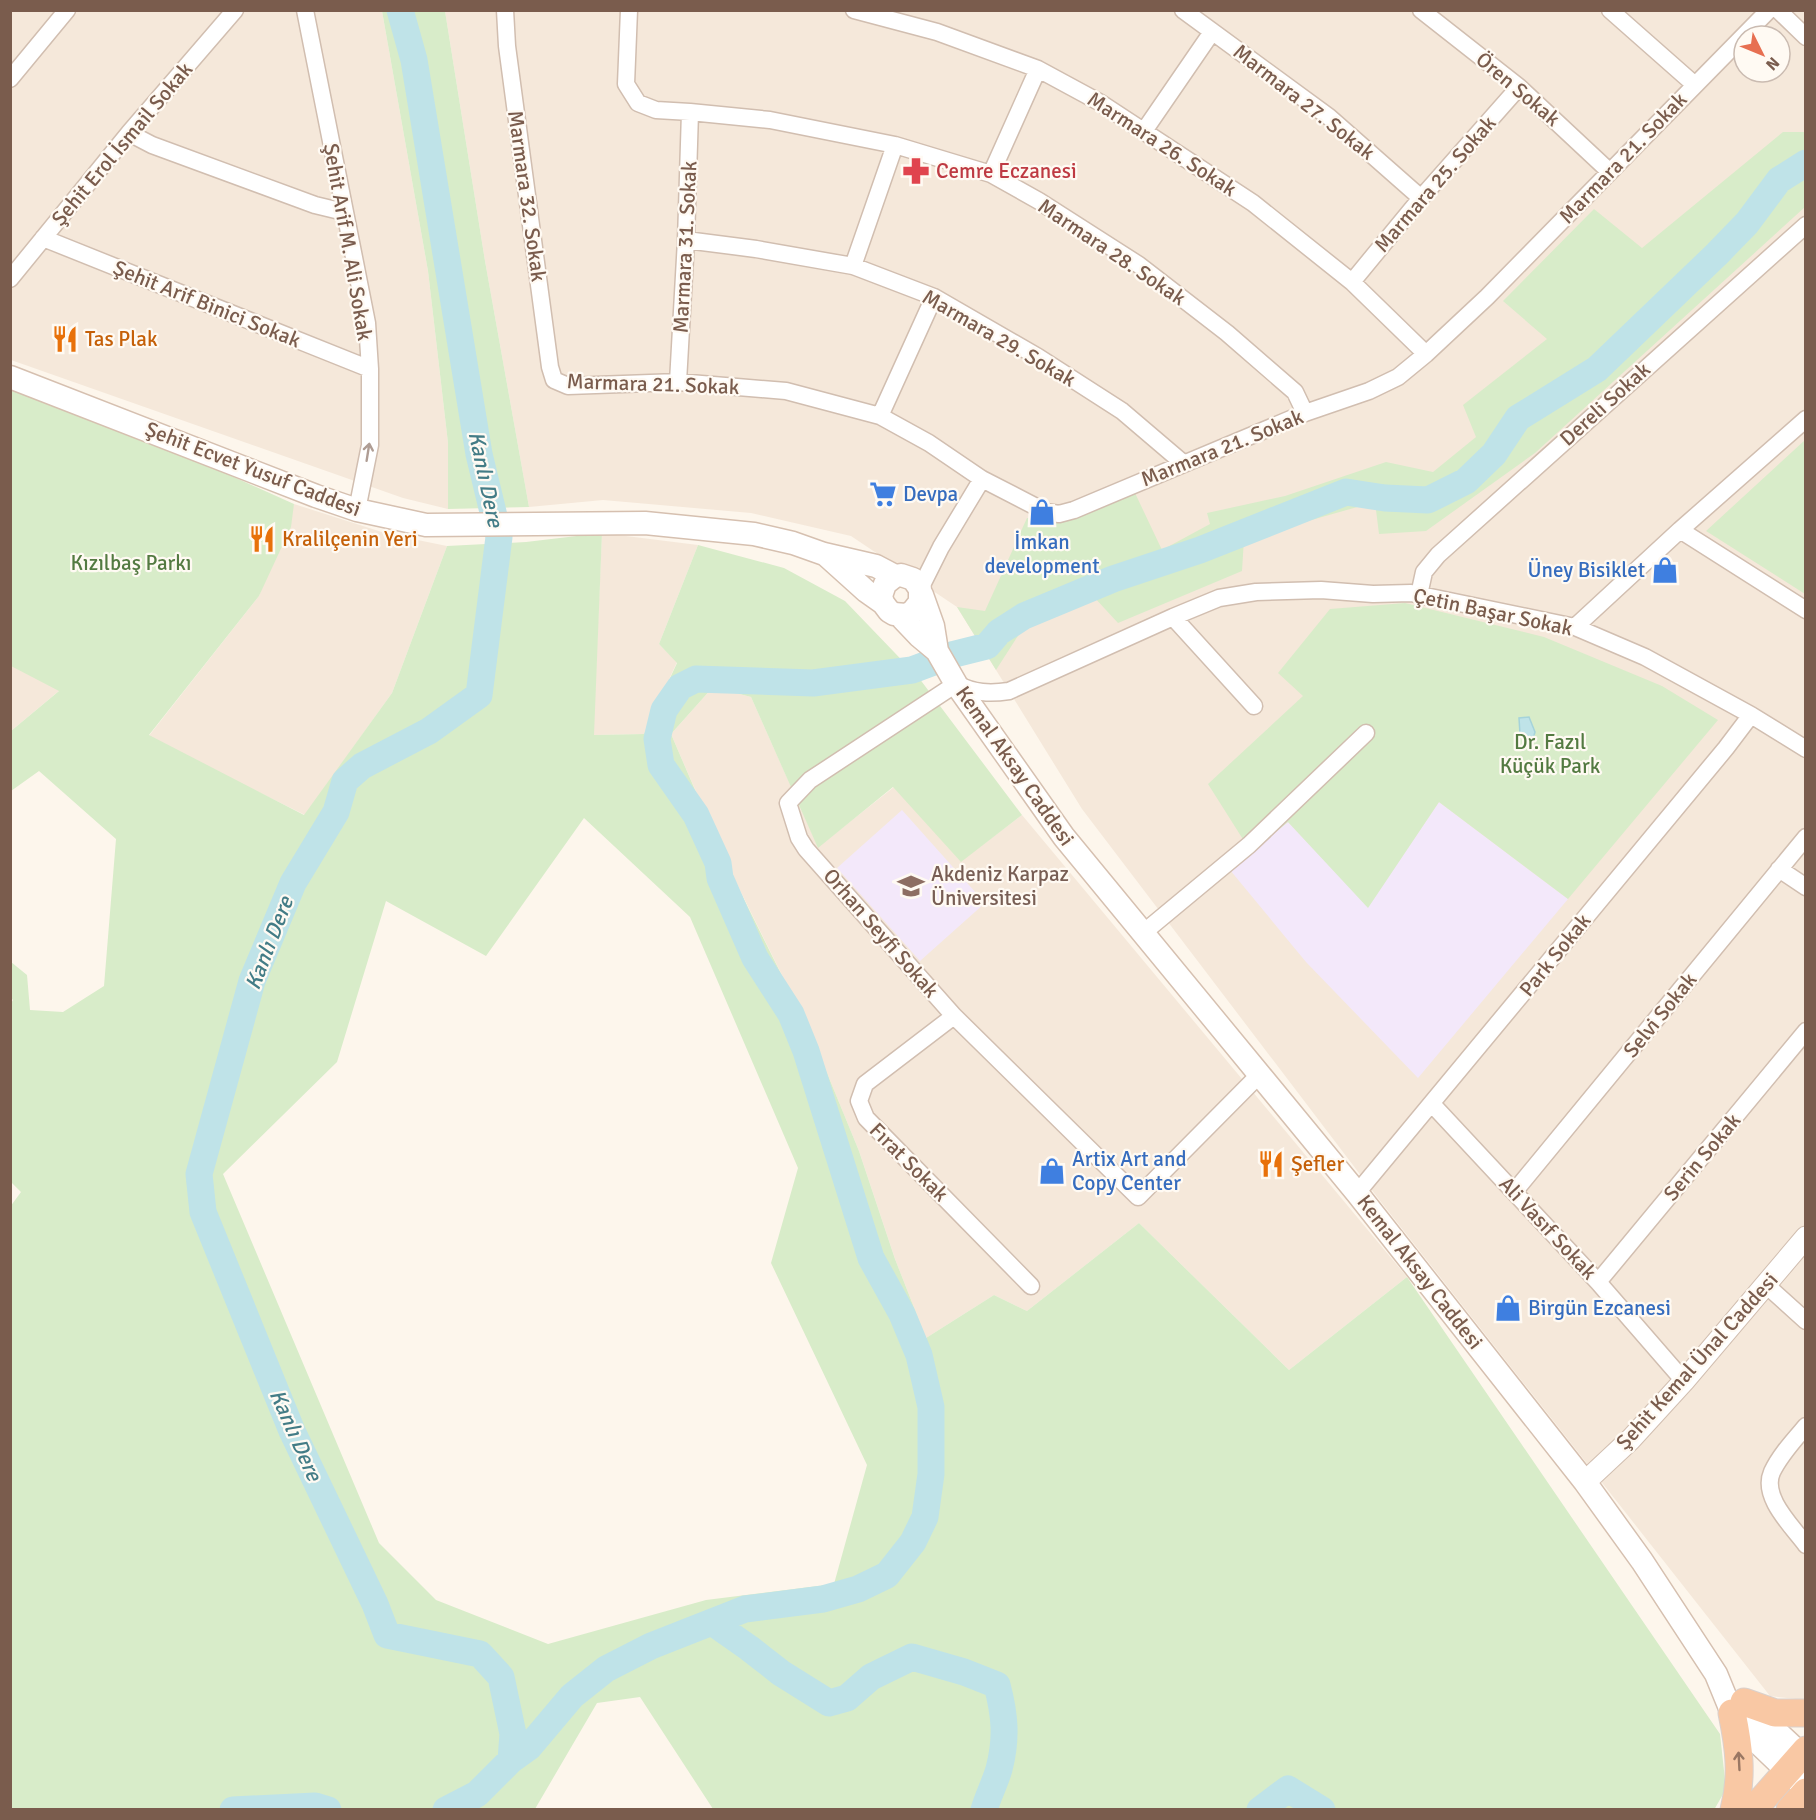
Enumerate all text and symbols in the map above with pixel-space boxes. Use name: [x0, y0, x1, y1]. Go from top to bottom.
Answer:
north arrow: [1732, 24, 1792, 84]
street label: Marmara 27. Sokak: [1228, 39, 1380, 166]
street label: Ören Sokak: [1471, 46, 1566, 132]
text: N: [1761, 53, 1783, 74]
street label: Şehit Erol İsmail Sokak: [46, 57, 198, 231]
street label: Marmara 26. Sokak: [1083, 86, 1242, 202]
street label: Marmara 21. Sokak: [1554, 87, 1693, 229]
street label: Marmara 32. Sokak: [502, 109, 552, 284]
street label: Marmara 25. Sokak: [1369, 110, 1502, 258]
street label: Şehit Arif M. Ali Sokak: [318, 141, 378, 343]
pharmacy icon: Cemre Eczanesi: [901, 156, 931, 186]
place label: Cemre Eczanesi: [936, 158, 1077, 184]
street label: Marmara 31. Sokak: [667, 160, 703, 334]
street label: Marmara 28. Sokak: [1033, 193, 1191, 311]
street label: Şehit Arif Binici Sokak: [110, 255, 305, 354]
street label: Marmara 29. Sokak: [918, 284, 1081, 393]
restaurant icon: Tas Plak: [50, 324, 80, 354]
place label: Tas Plak: [85, 326, 158, 352]
street label: Dereli Sokak: [1554, 356, 1656, 451]
street label: Marmara 21. Sokak: [566, 368, 740, 400]
street label: Marmara 21. Sokak: [1137, 403, 1307, 492]
street label: Şehit Ecvet Yusuf Caddesi: [142, 416, 364, 522]
water label: Kanlı Dere: [463, 429, 510, 530]
one-way arrow: [363, 443, 374, 463]
supermarket icon: Devpa: [868, 479, 898, 509]
place label: Devpa: [903, 481, 958, 507]
shop icon: İmkan development: [1027, 497, 1057, 527]
restaurant icon: Kralilçenin Yeri: [247, 524, 277, 554]
place label: Kralilçenin Yeri: [282, 526, 418, 552]
place label: İmkan development: [984, 529, 1100, 579]
park label: Kızılbaş Parkı: [71, 550, 191, 576]
shop icon: Üney Bisiklet: [1650, 555, 1680, 585]
place label: Üney Bisiklet: [1527, 557, 1645, 583]
street label: Çetin Başar Sokak: [1411, 582, 1575, 642]
street label: Kemal Aksay Caddesi: [950, 681, 1080, 851]
park label: Dr. Fazıl Küçük Park: [1500, 729, 1601, 779]
place label: Akdeniz Karpaz Üniversitesi: [931, 861, 1069, 911]
street label: Orhan Seyfi Sokak: [818, 863, 945, 1003]
school or university icon: Akdeniz Karpaz Üniversitesi: [896, 871, 926, 901]
water label: Kanlı Dere: [239, 892, 299, 993]
street label: Park Sokak: [1514, 908, 1597, 1002]
street label: Selvi Sokak: [1618, 967, 1702, 1063]
street label: Serin Sokak: [1658, 1108, 1746, 1206]
street label: Fırat Sokak: [864, 1117, 954, 1207]
place label: Artix Art and Copy Center: [1072, 1146, 1187, 1196]
restaurant icon: Şefler: [1256, 1149, 1286, 1179]
place label: Şefler: [1291, 1151, 1344, 1177]
shop icon: Artix Art and Copy Center: [1037, 1156, 1067, 1186]
street label: Ali Vasıf Sokak: [1494, 1171, 1603, 1285]
street label: Kemal Aksay Caddesi: [1352, 1190, 1488, 1354]
street label: Şehit Kemal Ünal Caddesi: [1610, 1267, 1784, 1455]
shop icon: Birgün Ezcanesi: [1493, 1293, 1523, 1323]
place label: Birgün Ezcanesi: [1528, 1295, 1671, 1321]
water label: Kanlı Dere: [264, 1385, 329, 1486]
one-way arrow: [1733, 1752, 1744, 1772]

